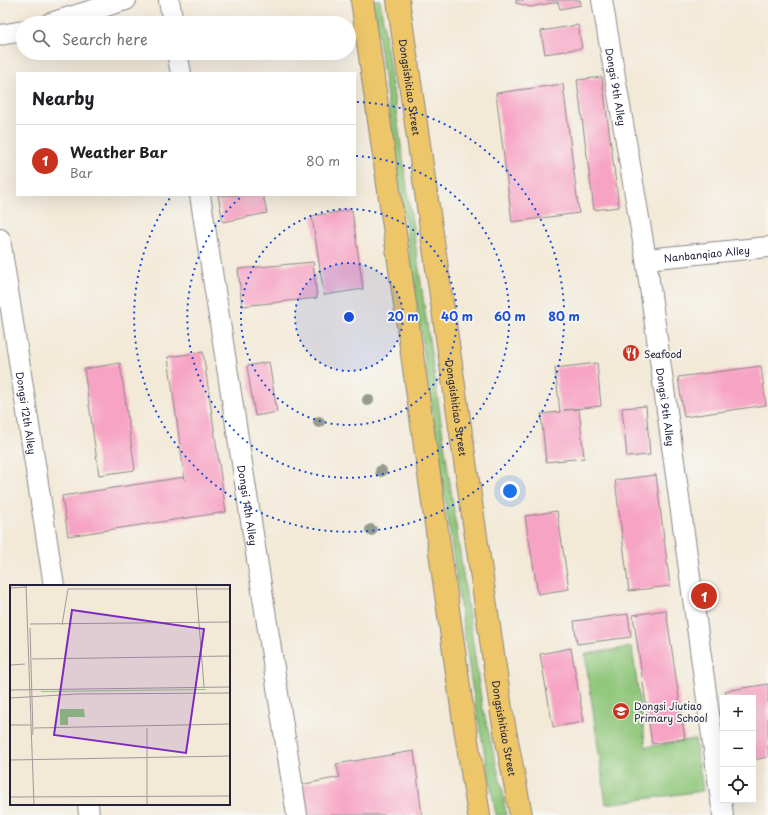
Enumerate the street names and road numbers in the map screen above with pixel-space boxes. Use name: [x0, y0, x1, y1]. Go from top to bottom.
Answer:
street label: Dongsishitiao Street: [396, 38, 425, 136]
street label: Dongsi 9th Alley: [603, 47, 631, 127]
street label: Nanbanqiao Alley: [663, 241, 751, 265]
street label: Dongsishitiao Street: [443, 359, 472, 457]
street label: Dongsi 9th Alley: [654, 367, 679, 447]
street label: Dongsi 12th Alley: [13, 371, 41, 456]
street label: Dongsi 11th Alley: [235, 464, 262, 547]
street label: Dongsishitiao Street: [489, 679, 521, 777]

